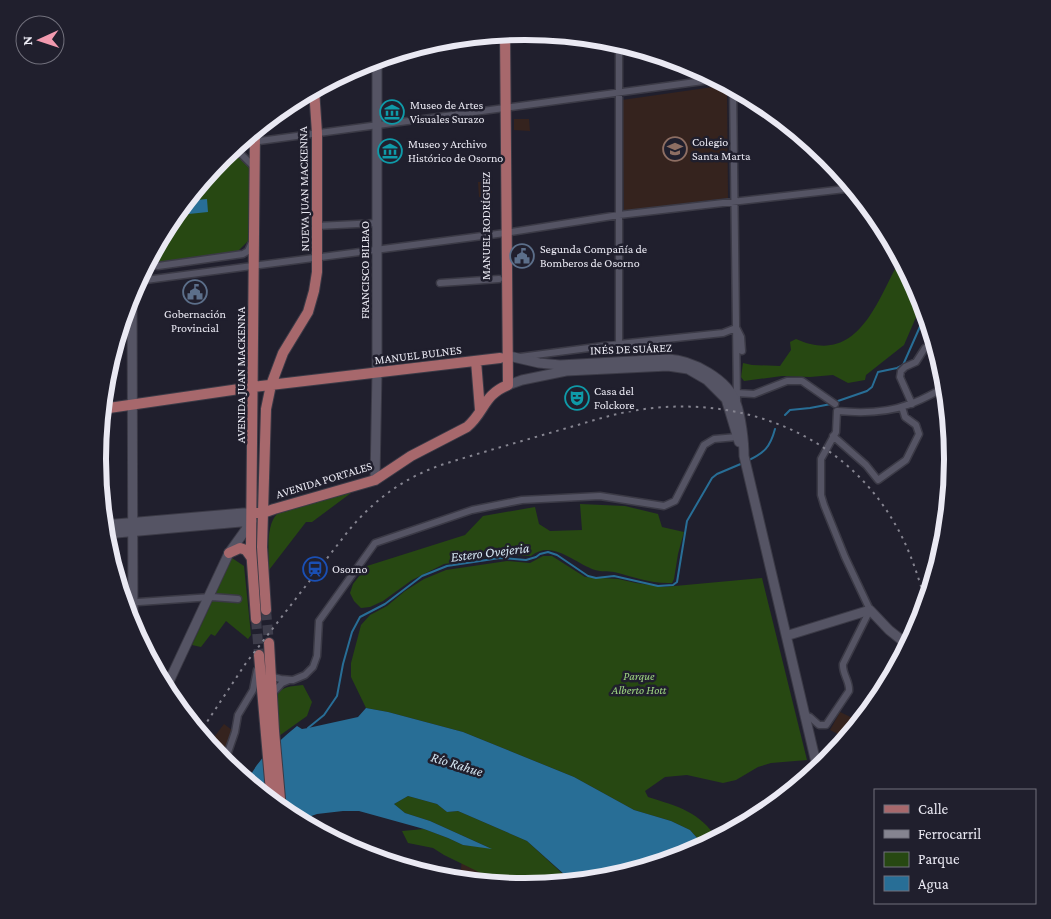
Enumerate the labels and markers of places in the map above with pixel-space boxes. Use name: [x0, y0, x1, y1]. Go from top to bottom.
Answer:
place label: Museo de Artes Visuales Surazo: [410, 98, 484, 126]
museum icon: Museo de Artes Visuales Surazo: [379, 99, 405, 125]
place label: Colegio Santa Marta: [692, 135, 751, 163]
school or university icon: Colegio Santa Marta: [662, 136, 688, 162]
place label: Museo y Archivo Histórico de Osorno: [408, 137, 503, 165]
museum icon: Museo y Archivo Histórico de Osorno: [377, 138, 403, 164]
place label: Segunda Compañía de Bomberos de Osorno: [540, 242, 647, 270]
public building icon: Segunda Compañía de Bomberos de Osorno: [509, 243, 535, 269]
public building icon: Gobernación Provincial: [182, 279, 208, 305]
place label: Gobernación Provincial: [164, 307, 226, 335]
place label: Casa del Folckore: [594, 384, 635, 412]
theatre icon: Casa del Folckore: [564, 385, 590, 411]
station icon: Osorno: [302, 556, 328, 582]
place label: Osorno: [332, 562, 367, 576]

